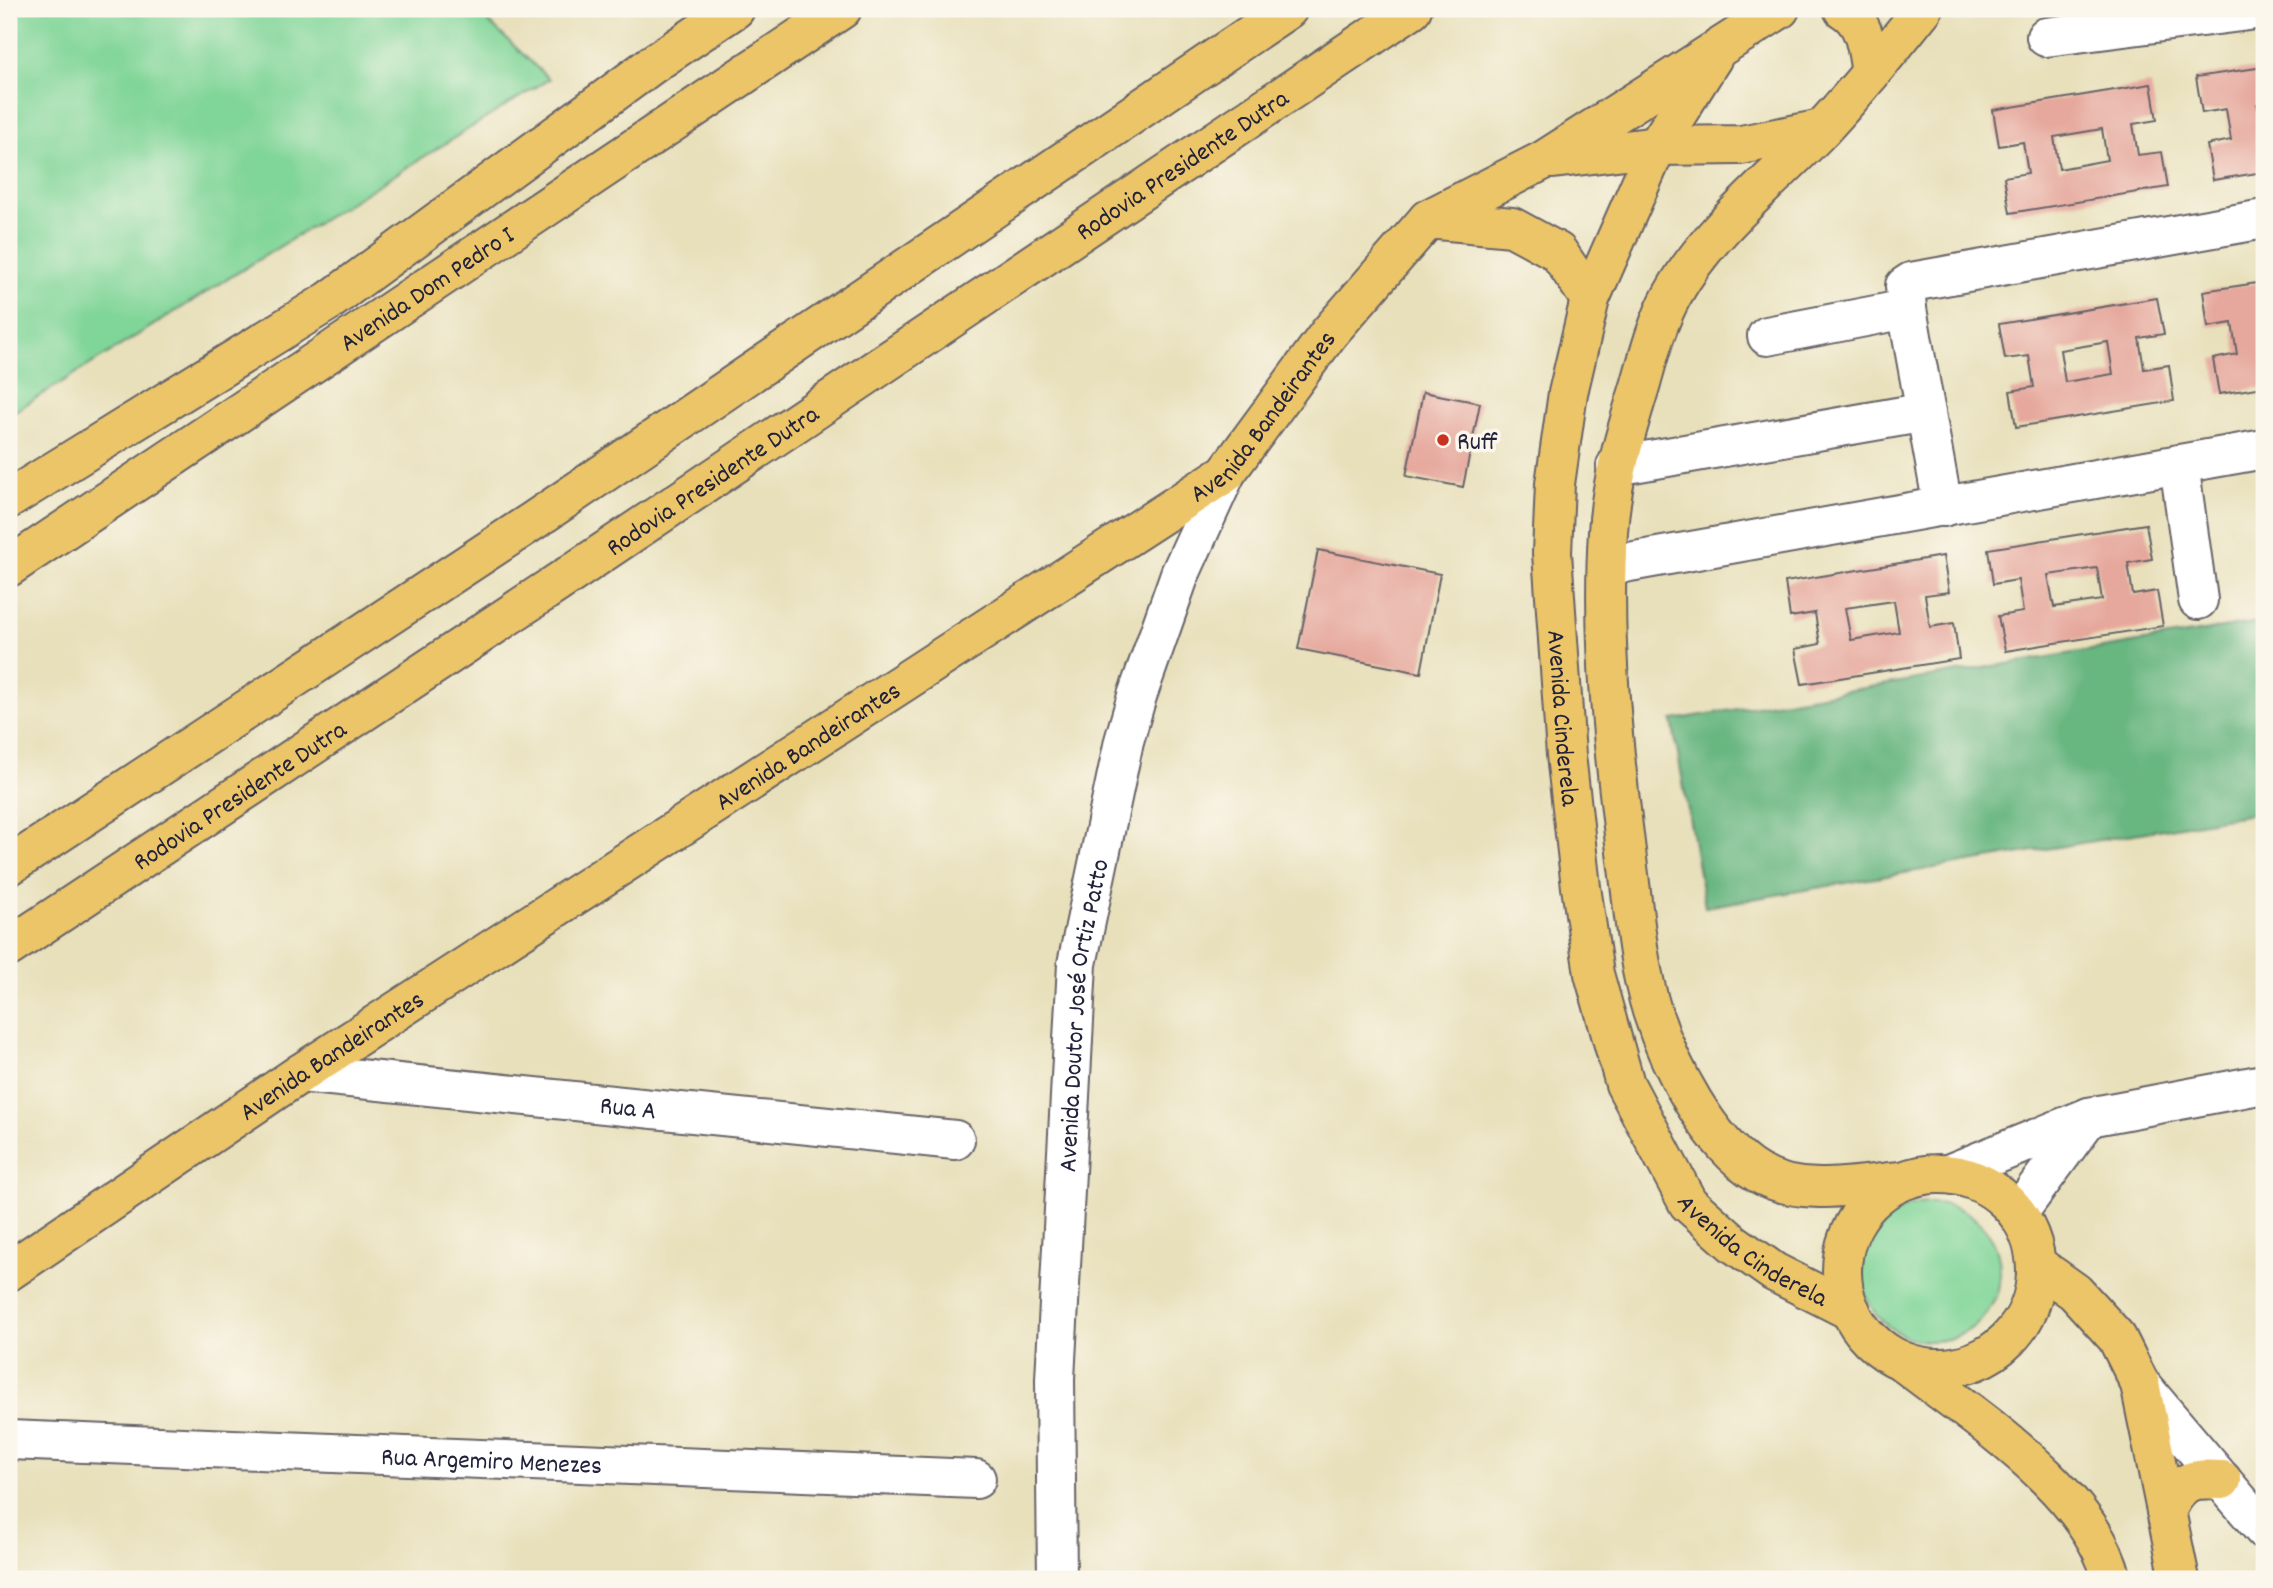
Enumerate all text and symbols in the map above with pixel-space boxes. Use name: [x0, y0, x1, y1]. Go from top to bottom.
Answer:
street label: Rodovia Presidente Dutra: [1070, 81, 1298, 252]
street label: Avenida Dom Pedro I: [333, 219, 523, 362]
street label: Avenida Bandeirantes: [1184, 324, 1347, 514]
street label: Rodovia Presidente Dutra: [600, 397, 828, 567]
place label: Ruff: [1457, 425, 1498, 462]
marker: Ruff: [1435, 432, 1451, 448]
street label: Avenida Cinderela: [1535, 629, 1587, 809]
street label: Avenida Bandeirantes: [709, 674, 909, 822]
street label: Rodovia Presidente Dutra: [127, 713, 356, 882]
street label: Avenida Doutor José Ortiz Patto: [1051, 856, 1121, 1173]
street label: Avenida Bandeirantes: [233, 983, 432, 1132]
street label: Rua A: [598, 1089, 658, 1131]
street label: Avenida Cinderela: [1665, 1190, 1834, 1319]
street label: Rua Argemiro Menezes: [380, 1440, 603, 1486]

